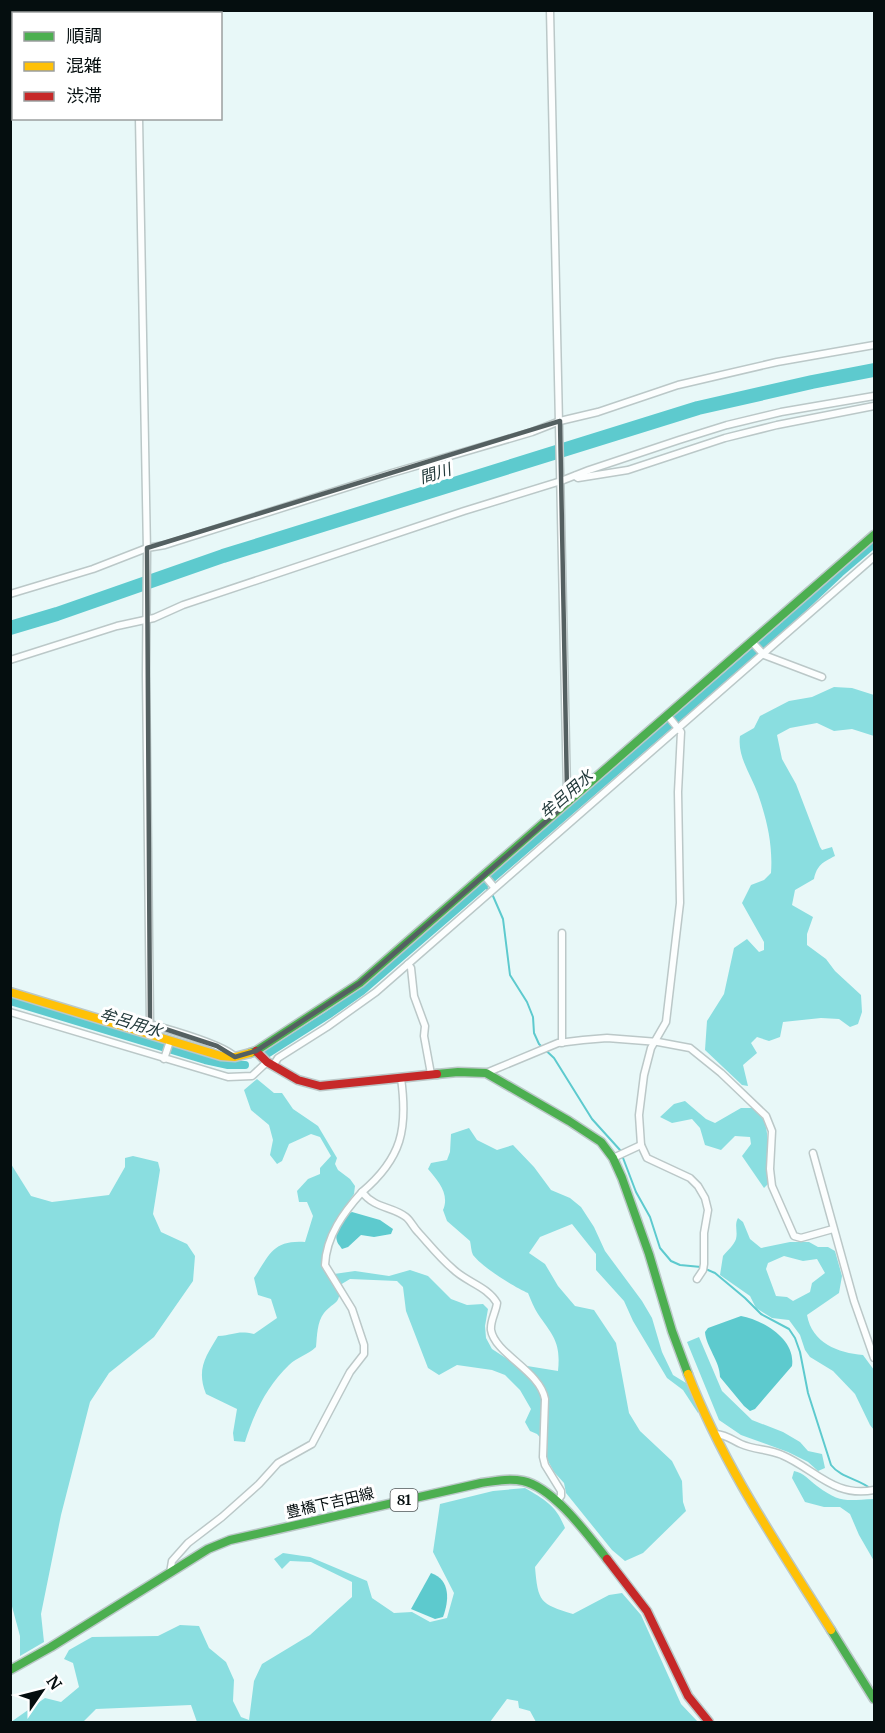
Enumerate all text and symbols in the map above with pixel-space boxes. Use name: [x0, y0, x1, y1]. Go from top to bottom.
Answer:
legend: [12, 12, 222, 120]
text: 順調: [66, 24, 102, 47]
text: 混雑: [66, 54, 102, 77]
text: 渋滞: [66, 84, 102, 107]
water label: 間川: [417, 458, 455, 487]
water label: 牟呂用水: [535, 764, 598, 823]
water label: 牟呂用水: [97, 1003, 166, 1042]
street label: 豊橋下吉田線: [284, 1483, 376, 1522]
road number: 81: [390, 1489, 418, 1511]
north arrow: [12, 1661, 72, 1721]
text: N: [42, 1671, 66, 1694]

